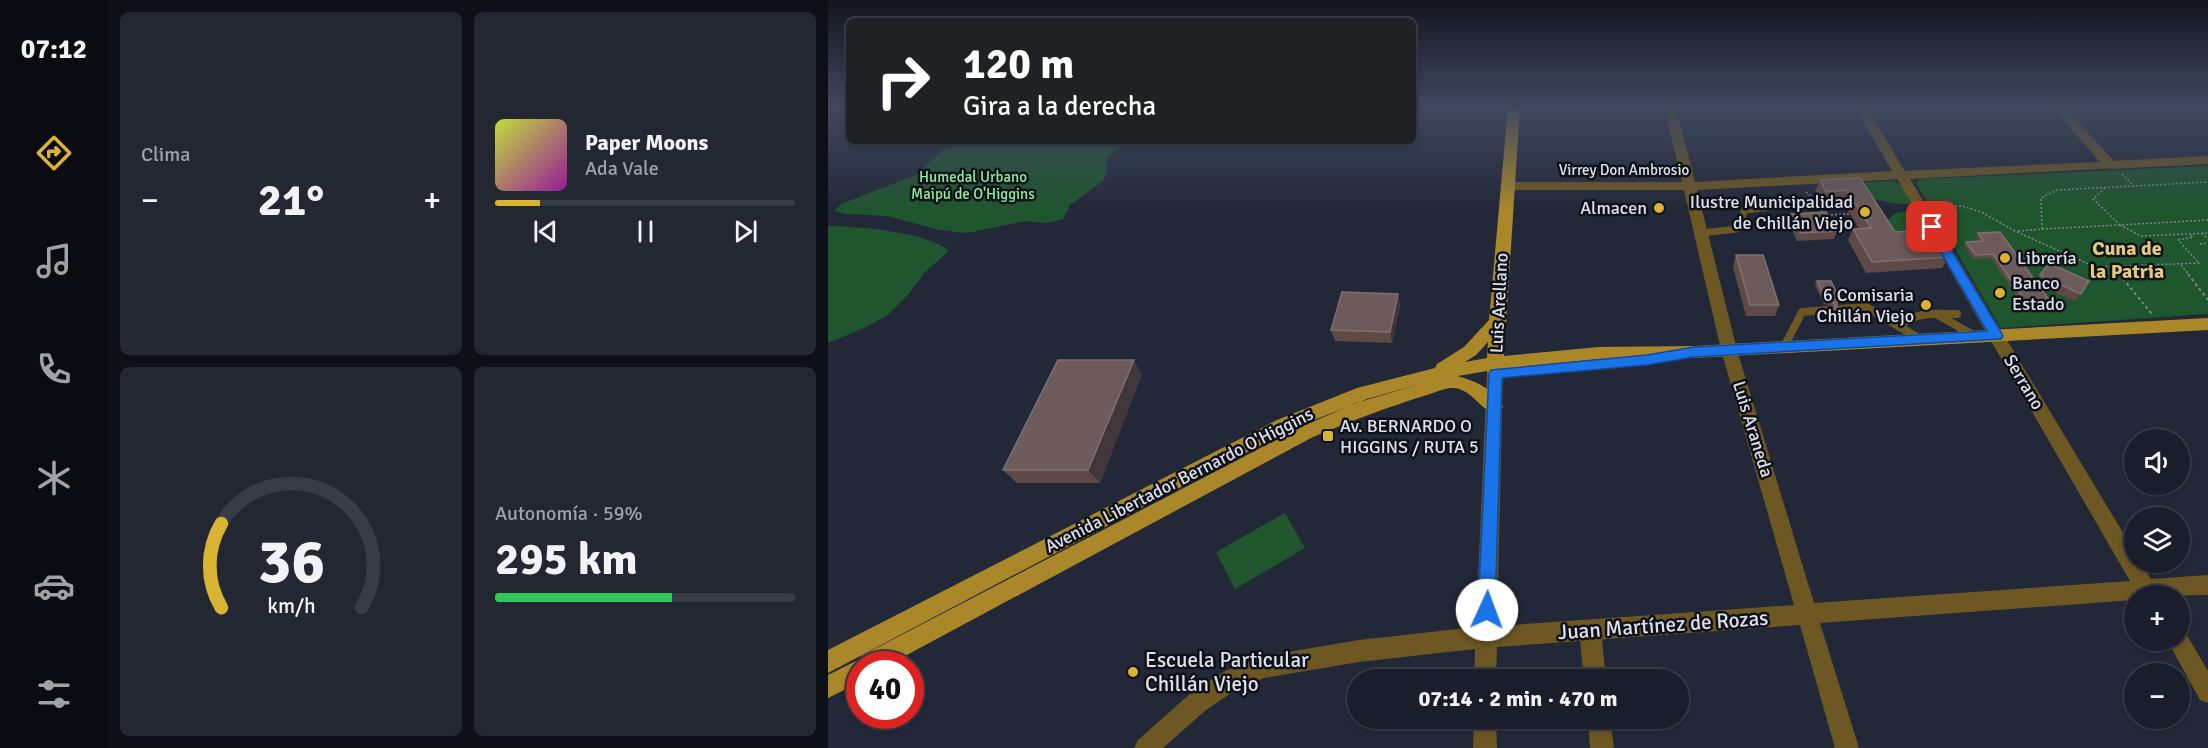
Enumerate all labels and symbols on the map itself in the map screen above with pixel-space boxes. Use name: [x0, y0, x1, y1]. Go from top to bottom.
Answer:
street label: Virrey Don Ambrosio: [1559, 161, 1689, 179]
park label: Humedal Urbano Maipú de O'Higgins: [911, 168, 1035, 203]
place label: Ilustre Municipalidad de Chillán Viejo: [1690, 191, 1853, 234]
place label: Almacen: [1580, 197, 1647, 219]
marker: Almacen: [1652, 201, 1666, 215]
pin: [1906, 201, 1957, 252]
marker: Ilustre Municipalidad de Chillán Viejo: [1858, 205, 1872, 219]
district label: Cuna de la Patria: [2090, 236, 2164, 284]
place label: Librería: [2017, 247, 2077, 269]
marker: Librería: [1998, 251, 2012, 265]
street label: Luis Arellano: [1485, 252, 1513, 354]
place label: Banco Estado: [2012, 272, 2064, 315]
place label: 6 Comisaria Chillán Viejo: [1817, 284, 1914, 327]
marker: Banco Estado: [1993, 286, 2007, 300]
marker: 6 Comisaria Chillán Viejo: [1919, 298, 1933, 312]
street label: Serrano: [1999, 350, 2049, 414]
street label: Luis Araneda: [1728, 378, 1778, 480]
street label: Avenida Libertador Bernardo O'Higgins: [1041, 402, 1317, 557]
place label: Av. BERNARDO O HIGGINS / RUTA 5: [1340, 415, 1479, 458]
marker: Av. BERNARDO O HIGGINS / RUTA 5: [1321, 429, 1335, 443]
position arrow: [1455, 578, 1519, 642]
street label: Juan Martínez de Rozas: [1557, 605, 1769, 645]
place label: Escuela Particular Chillán Viejo: [1145, 647, 1309, 697]
speed limit sign: 40: [846, 651, 924, 729]
marker: Escuela Particular Chillán Viejo: [1126, 665, 1140, 679]

